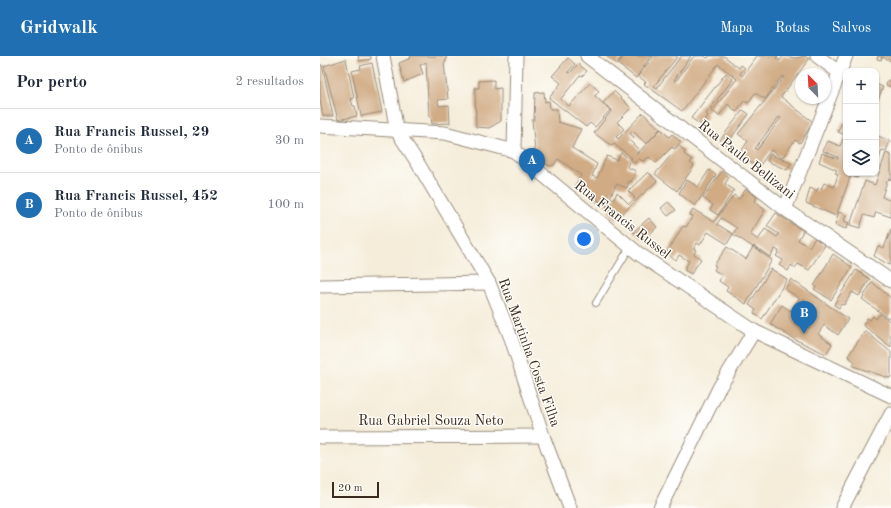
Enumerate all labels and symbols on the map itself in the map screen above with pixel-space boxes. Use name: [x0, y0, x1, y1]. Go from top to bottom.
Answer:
north arrow: [795, 68, 831, 104]
street label: Rua Paulo Bellizani: [696, 118, 797, 202]
pin: A: [519, 148, 545, 181]
street label: Rua Francis Russel: [572, 178, 673, 262]
your location: [574, 229, 594, 249]
street label: Rua Martinha Costa Filha: [496, 276, 563, 429]
pin: B: [791, 301, 817, 334]
street label: Rua Gabriel Souza Neto: [358, 414, 504, 428]
scale bar: [332, 480, 379, 499]

